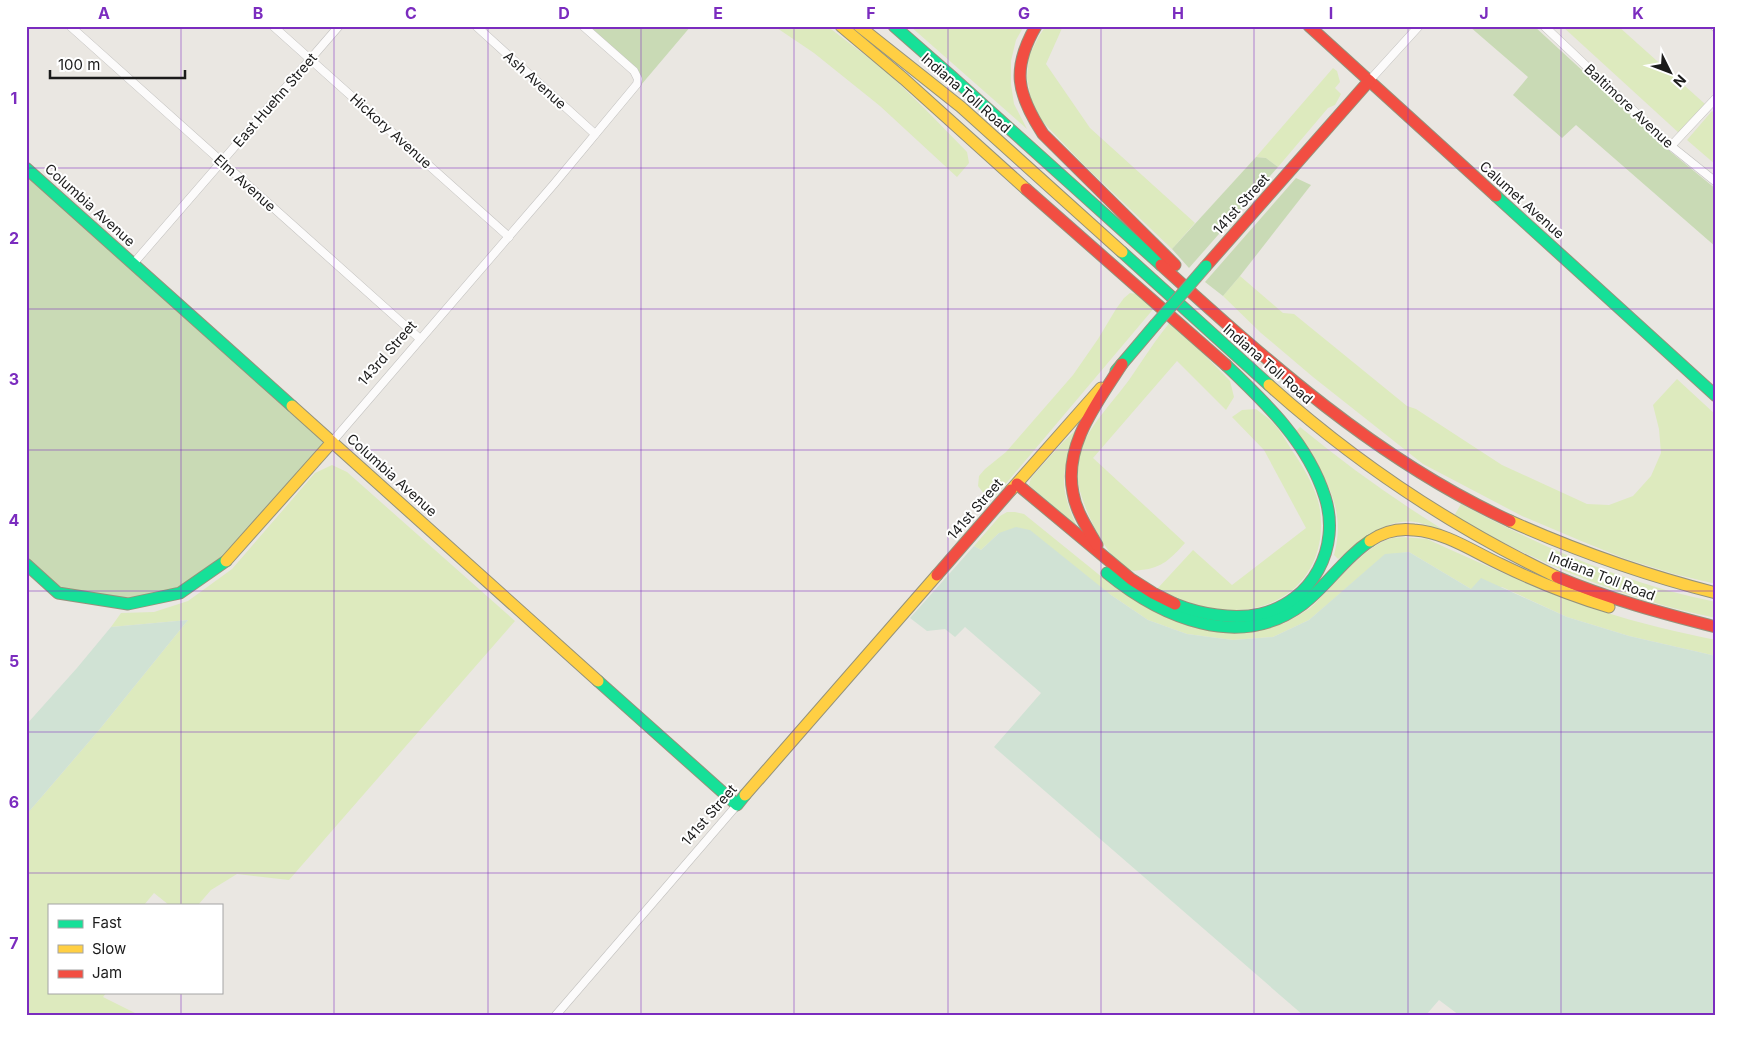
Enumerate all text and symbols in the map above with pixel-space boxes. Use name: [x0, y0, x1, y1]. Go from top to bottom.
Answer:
text: A: [98, 3, 110, 23]
text: B: [253, 3, 263, 23]
text: C: [405, 3, 417, 23]
text: D: [558, 3, 570, 23]
text: E: [713, 3, 723, 23]
text: F: [866, 3, 876, 23]
text: G: [1018, 3, 1030, 23]
text: H: [1172, 3, 1184, 23]
text: I: [1329, 3, 1333, 23]
text: J: [1479, 3, 1489, 23]
text: K: [1632, 3, 1644, 23]
street label: Ash Avenue: [500, 47, 570, 112]
scale bar: [50, 48, 185, 80]
north arrow: [1644, 48, 1694, 98]
street label: East Huehn Street: [229, 49, 320, 150]
street label: Indiana Toll Road: [918, 49, 1014, 136]
text: 100 m: [58, 55, 100, 74]
street label: Baltimore Avenue: [1581, 60, 1677, 151]
text: N: [1670, 71, 1690, 91]
text: 1: [11, 88, 17, 108]
street label: Hickory Avenue: [347, 90, 436, 172]
street label: Elm Avenue: [211, 150, 280, 215]
street label: Calumet Avenue: [1477, 157, 1568, 242]
street label: Columbia Avenue: [42, 160, 139, 250]
street label: 141st Street: [1209, 170, 1273, 237]
text: 2: [9, 228, 19, 248]
street label: 143rd Street: [354, 316, 420, 389]
street label: Indiana Toll Road: [1220, 320, 1316, 407]
text: 3: [9, 369, 19, 389]
street label: Columbia Avenue: [344, 430, 441, 520]
street label: 141st Street: [943, 474, 1006, 543]
text: 4: [9, 510, 20, 530]
street label: Indiana Toll Road: [1546, 547, 1658, 604]
text: 5: [9, 651, 19, 671]
street label: 141st Street: [677, 780, 740, 849]
text: 6: [9, 792, 19, 812]
legend: [48, 904, 222, 994]
text: Fast: [92, 913, 122, 932]
text: 7: [9, 933, 19, 953]
text: Slow: [92, 939, 126, 958]
text: Jam: [92, 963, 122, 982]

